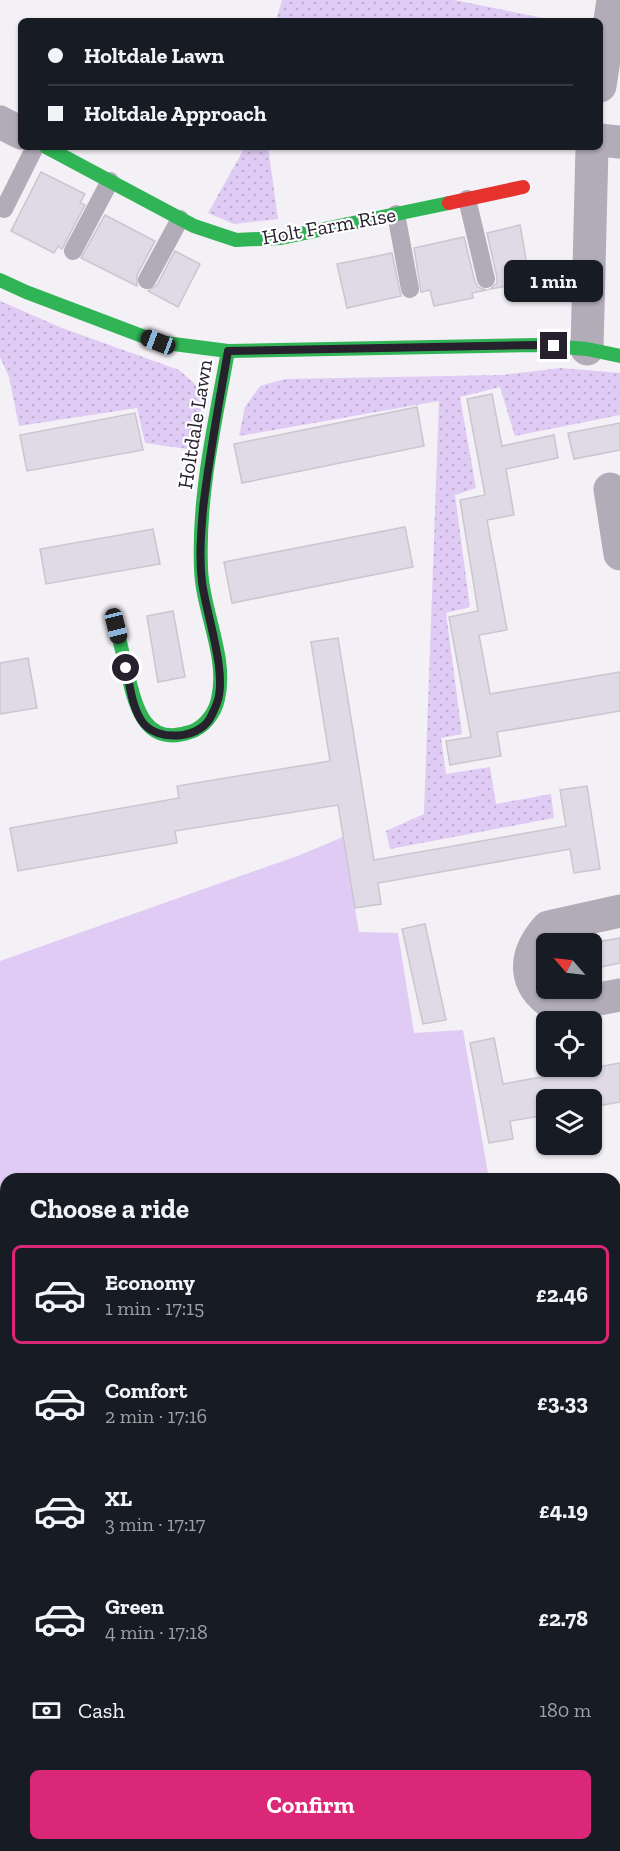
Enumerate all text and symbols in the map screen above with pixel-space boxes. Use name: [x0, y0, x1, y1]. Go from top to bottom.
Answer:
text: Holtdale Lawn: [84, 42, 224, 69]
text: Holtdale Approach: [84, 100, 267, 127]
street label: Holt Farm Rise: [260, 201, 398, 250]
callout: 1 min: [504, 259, 604, 301]
text: 1 min: [530, 269, 577, 293]
car: [138, 327, 178, 357]
route end: [540, 332, 567, 359]
street label: Holtdale Lawn: [172, 357, 217, 490]
car: [103, 606, 129, 646]
route start: [112, 654, 139, 681]
north arrow: [536, 933, 602, 999]
map controls: [536, 933, 602, 1155]
button: locate: [536, 1011, 602, 1077]
button: layers: [536, 1089, 602, 1155]
text: Choose a ride: [30, 1193, 189, 1225]
icon: car: [33, 1268, 87, 1322]
text: Economy: [105, 1269, 195, 1296]
text: £2.46: [536, 1281, 588, 1308]
text: 1 min · 17:15: [105, 1296, 204, 1320]
icon: car: [33, 1376, 87, 1430]
text: Comfort: [105, 1377, 187, 1404]
text: £3.33: [537, 1389, 588, 1416]
text: 2 min · 17:16: [105, 1404, 207, 1428]
icon: car: [33, 1484, 87, 1538]
text: XL: [105, 1485, 132, 1512]
text: £4.19: [539, 1497, 588, 1524]
text: 3 min · 17:17: [105, 1512, 205, 1536]
icon: car: [33, 1592, 87, 1646]
text: Green: [105, 1593, 164, 1620]
text: £2.78: [538, 1605, 588, 1632]
text: 4 min · 17:18: [105, 1620, 208, 1644]
icon: cash: [30, 1694, 63, 1727]
text: Cash: [78, 1697, 125, 1724]
text: 180 m: [539, 1698, 591, 1722]
button: Confirm: [30, 1770, 591, 1839]

